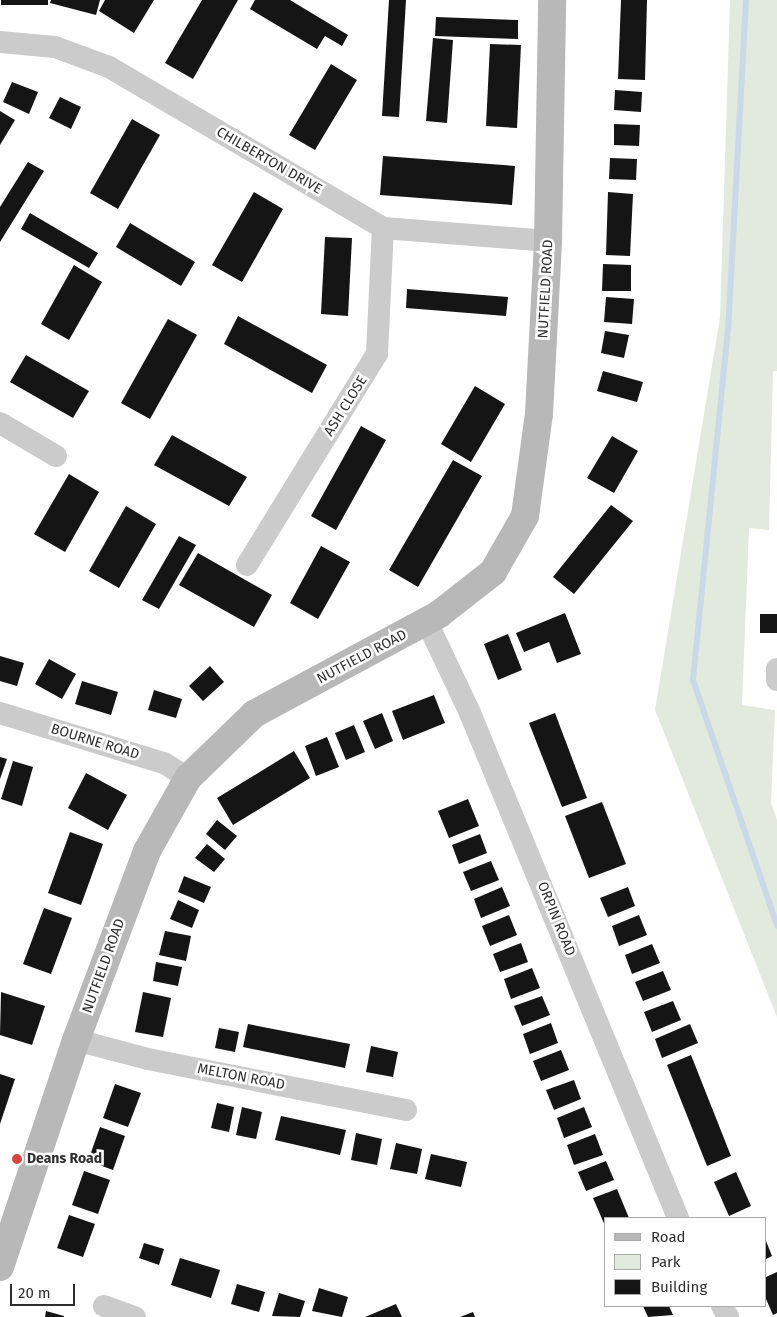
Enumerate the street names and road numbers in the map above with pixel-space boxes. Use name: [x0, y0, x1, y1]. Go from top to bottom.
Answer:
street label: CHILBERTON DRIVE: [213, 124, 325, 198]
street label: NUTFIELD ROAD: [535, 239, 557, 339]
street label: ASH CLOSE: [321, 373, 371, 439]
street label: NUTFIELD ROAD: [314, 626, 410, 688]
street label: BOURNE ROAD: [49, 721, 141, 763]
street label: ORPIN ROAD: [533, 879, 579, 959]
street label: NUTFIELD ROAD: [79, 917, 129, 1015]
street label: MELTON ROAD: [196, 1060, 286, 1094]

